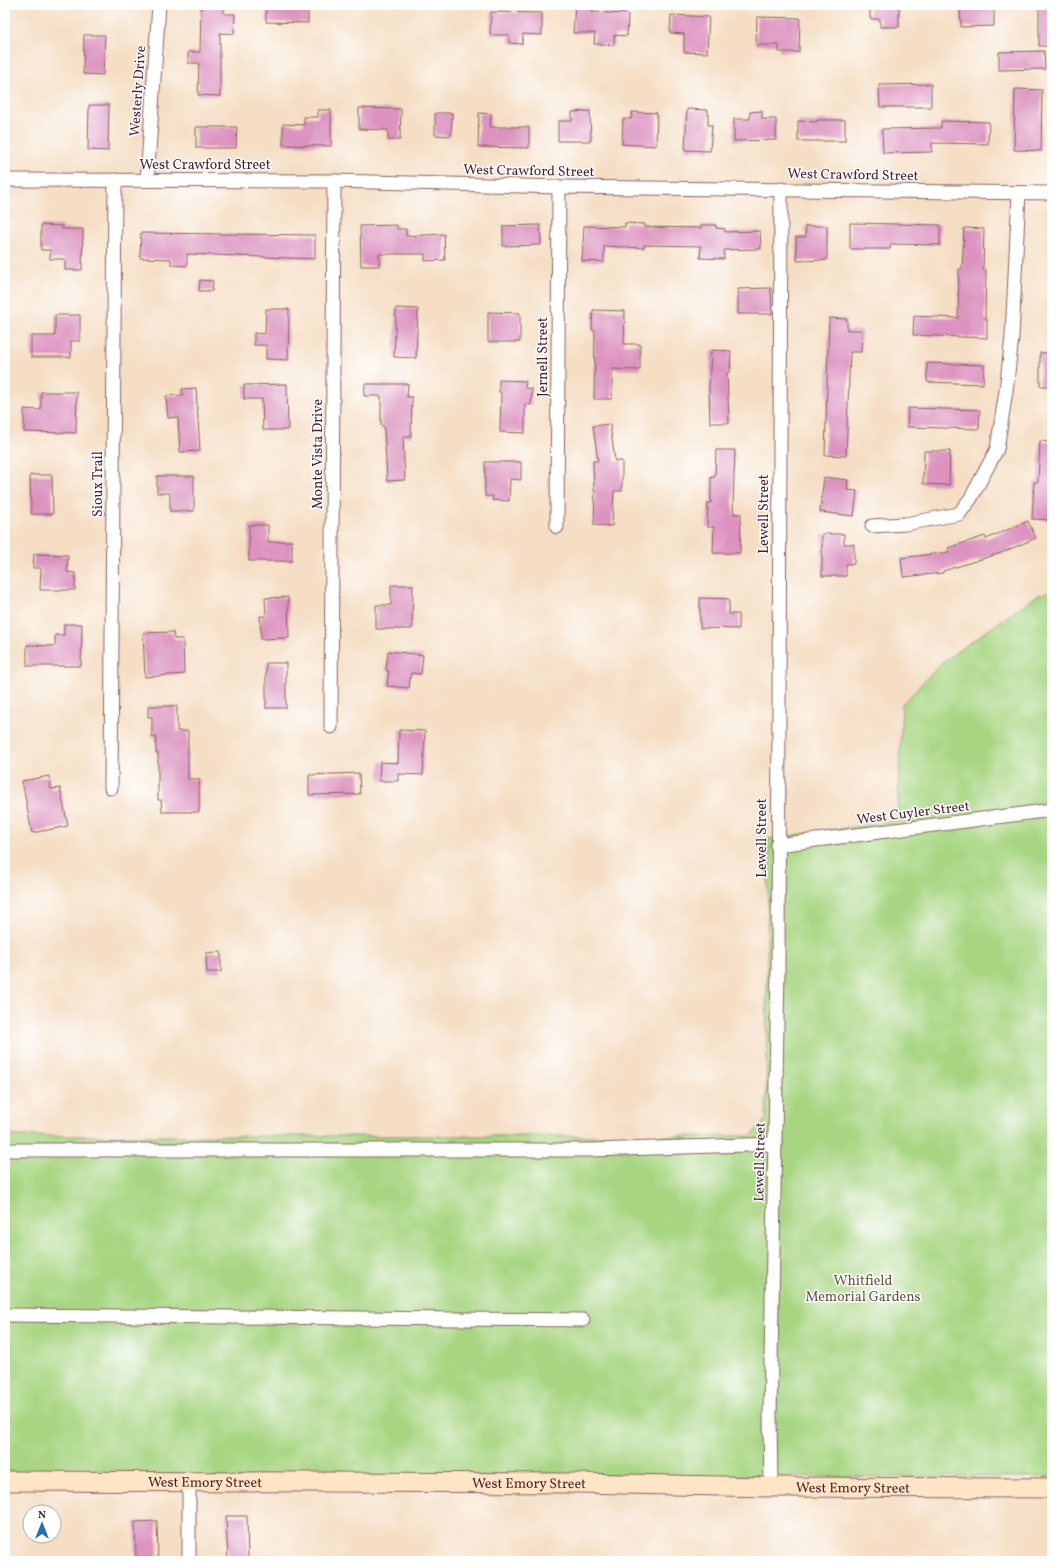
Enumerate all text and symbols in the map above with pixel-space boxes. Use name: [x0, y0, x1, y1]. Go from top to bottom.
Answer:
street label: Westerly Drive: [126, 45, 151, 137]
street label: West Crawford Street: [139, 156, 271, 175]
street label: West Crawford Street: [463, 161, 595, 182]
street label: West Crawford Street: [787, 165, 919, 186]
street label: Jernell Street: [534, 317, 553, 397]
street label: Monte Vista Drive: [309, 398, 328, 509]
street label: Sioux Trail: [89, 451, 108, 517]
street label: Lewell Street: [755, 474, 774, 554]
street label: West Cuyler Street: [856, 797, 971, 830]
street label: Lewell Street: [753, 798, 772, 878]
street label: Lewell Street: [750, 1122, 771, 1202]
park label: Whitfield Memorial Gardens: [805, 1272, 921, 1307]
street label: West Emory Street: [148, 1474, 262, 1493]
street label: West Emory Street: [472, 1475, 586, 1494]
street label: West Emory Street: [796, 1479, 910, 1498]
north arrow: [22, 1504, 62, 1544]
text: N: [38, 1508, 46, 1523]

